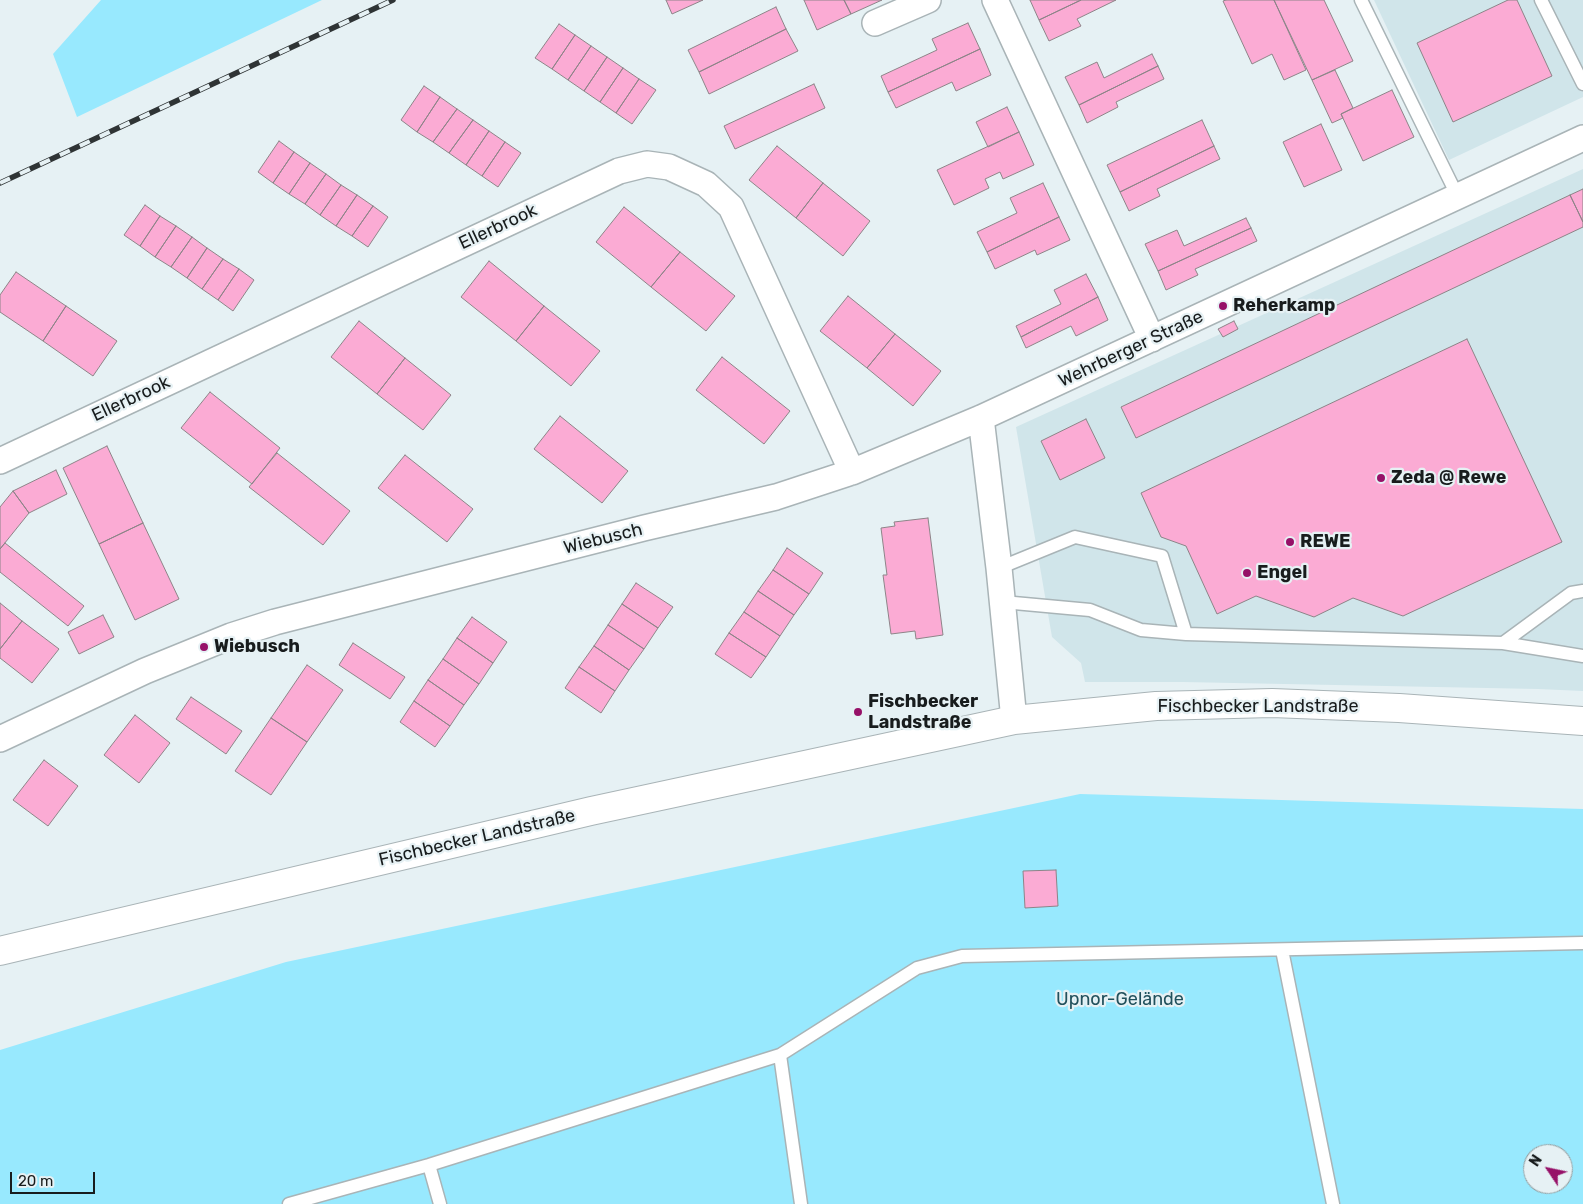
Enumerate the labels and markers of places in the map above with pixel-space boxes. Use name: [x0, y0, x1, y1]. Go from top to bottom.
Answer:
place label: Reherkamp: [1233, 295, 1335, 317]
marker: Reherkamp: [1217, 300, 1229, 312]
place label: Zeda @ Rewe: [1391, 467, 1506, 489]
marker: Zeda @ Rewe: [1375, 472, 1387, 484]
place label: REWE: [1300, 531, 1350, 553]
marker: REWE: [1284, 536, 1296, 548]
place label: Engel: [1257, 562, 1307, 584]
marker: Engel: [1241, 567, 1253, 579]
place label: Wiebusch: [214, 636, 300, 658]
marker: Wiebusch: [198, 641, 210, 653]
place label: Fischbecker Landstraße: [868, 691, 978, 734]
marker: Fischbecker Landstraße: [852, 706, 864, 718]

